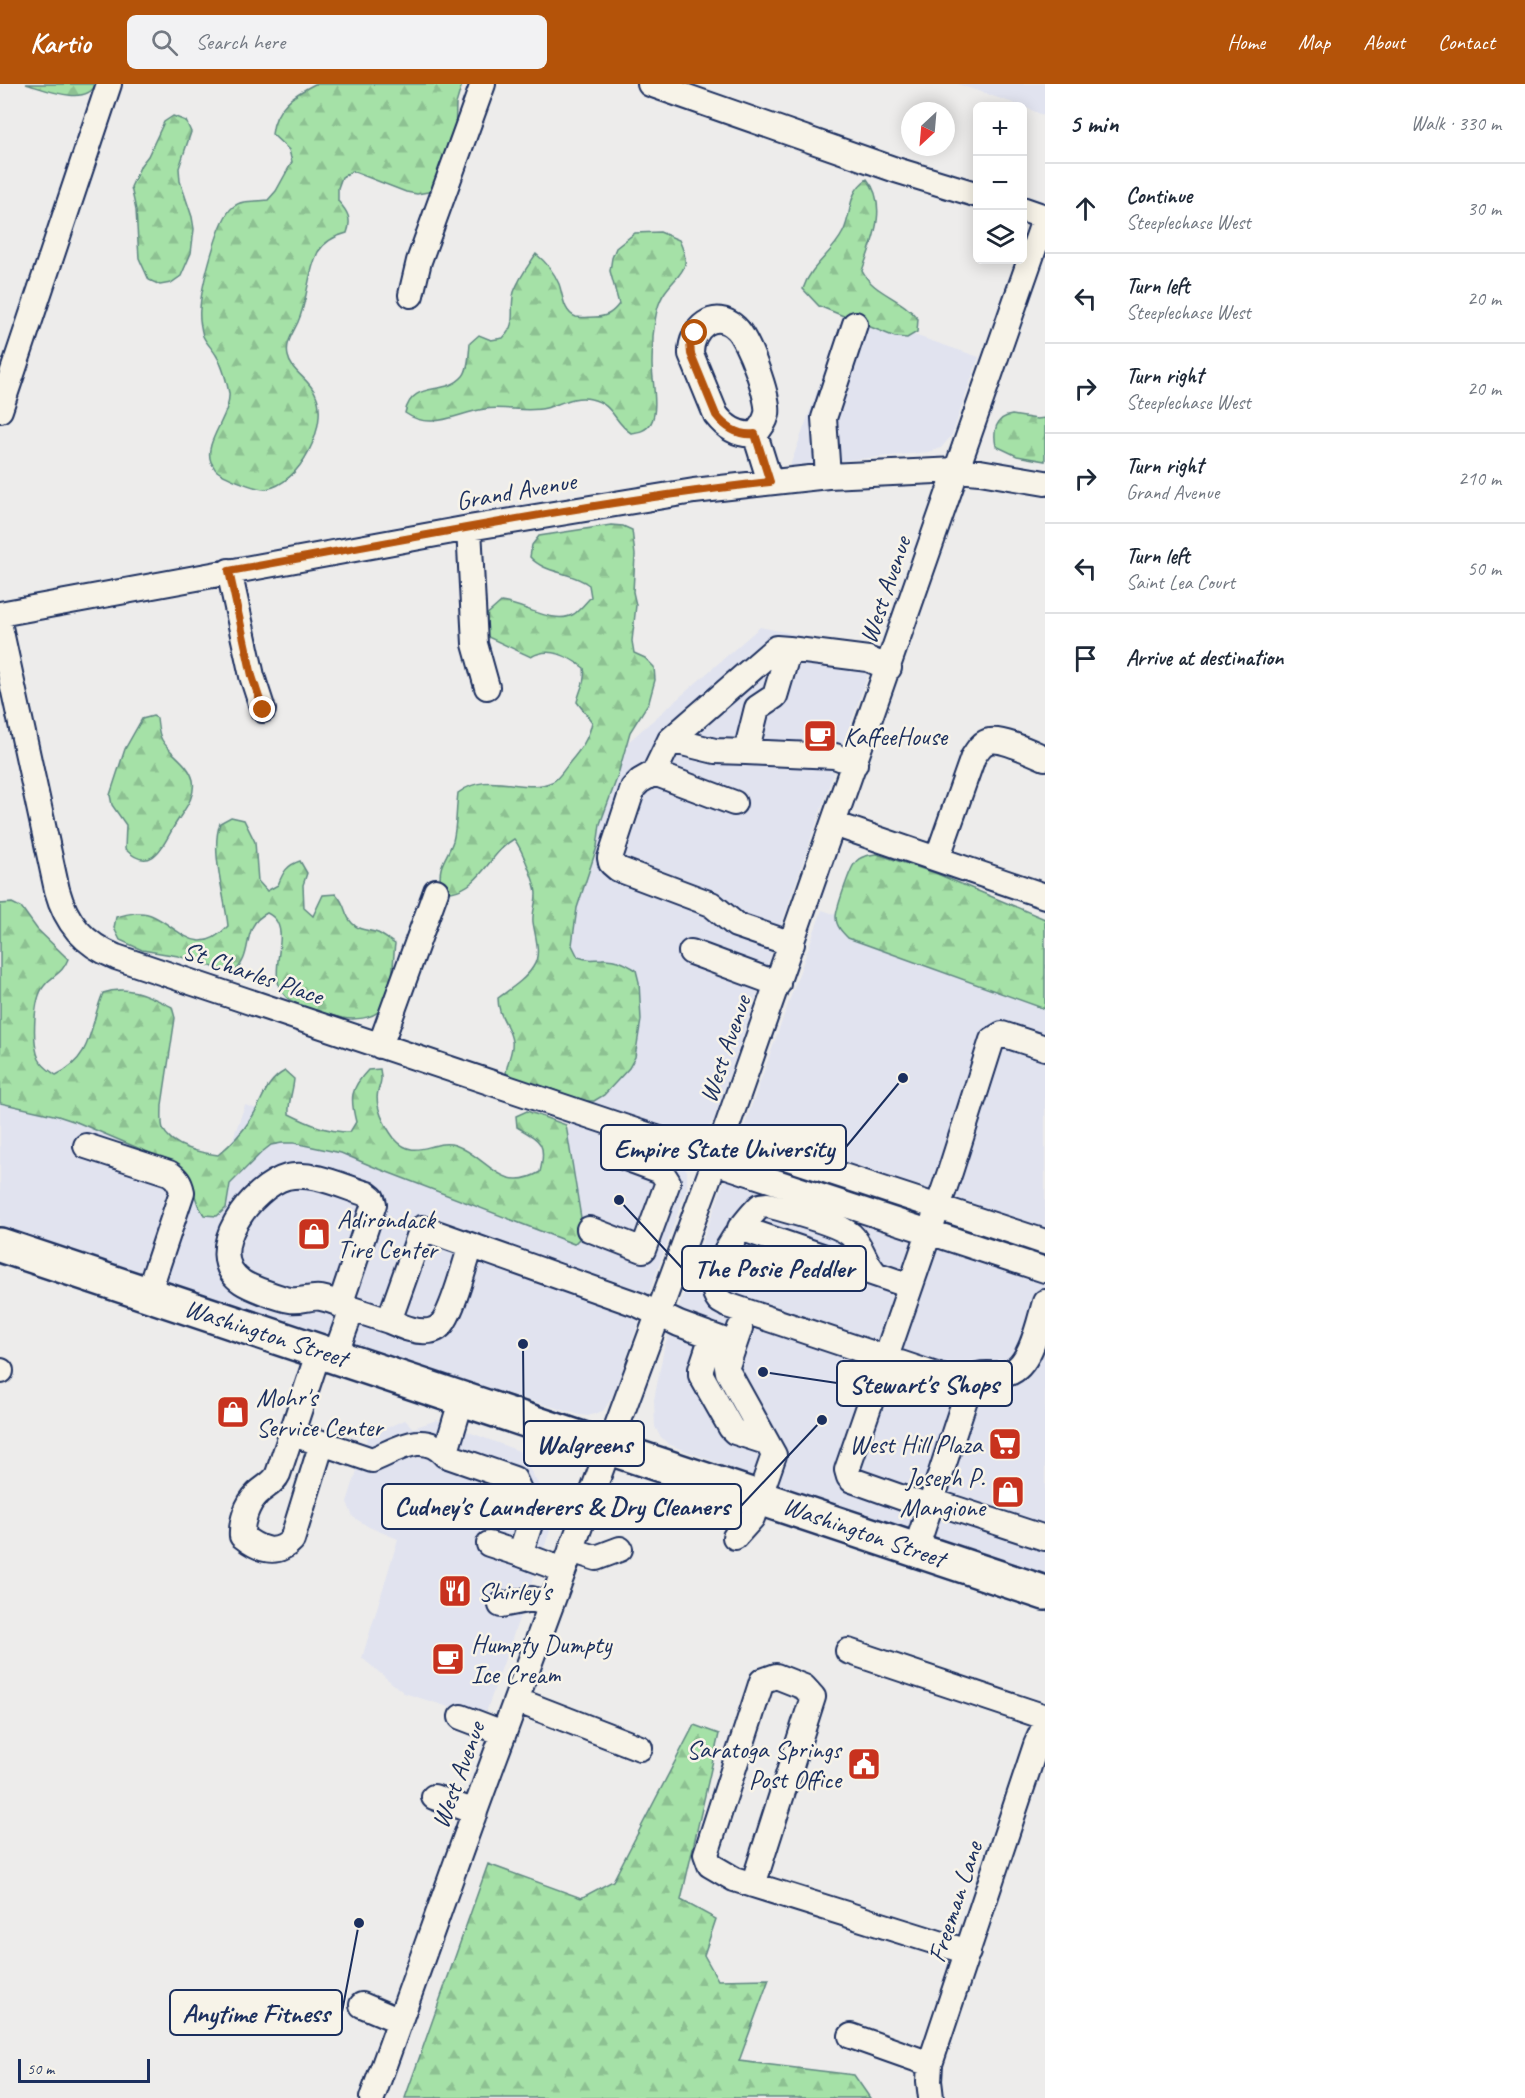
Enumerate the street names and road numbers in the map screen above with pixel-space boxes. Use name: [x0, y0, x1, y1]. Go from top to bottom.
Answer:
street label: Grand Avenue: [453, 464, 581, 518]
street label: West Avenue: [851, 530, 920, 648]
street label: St Charles Place: [179, 934, 330, 1013]
street label: West Avenue: [691, 989, 760, 1107]
street label: Washington Street: [181, 1291, 355, 1376]
street label: Washington Street: [779, 1489, 952, 1576]
street label: West Avenue: [423, 1715, 493, 1833]
street label: Freeman Lane: [920, 1836, 990, 1967]

